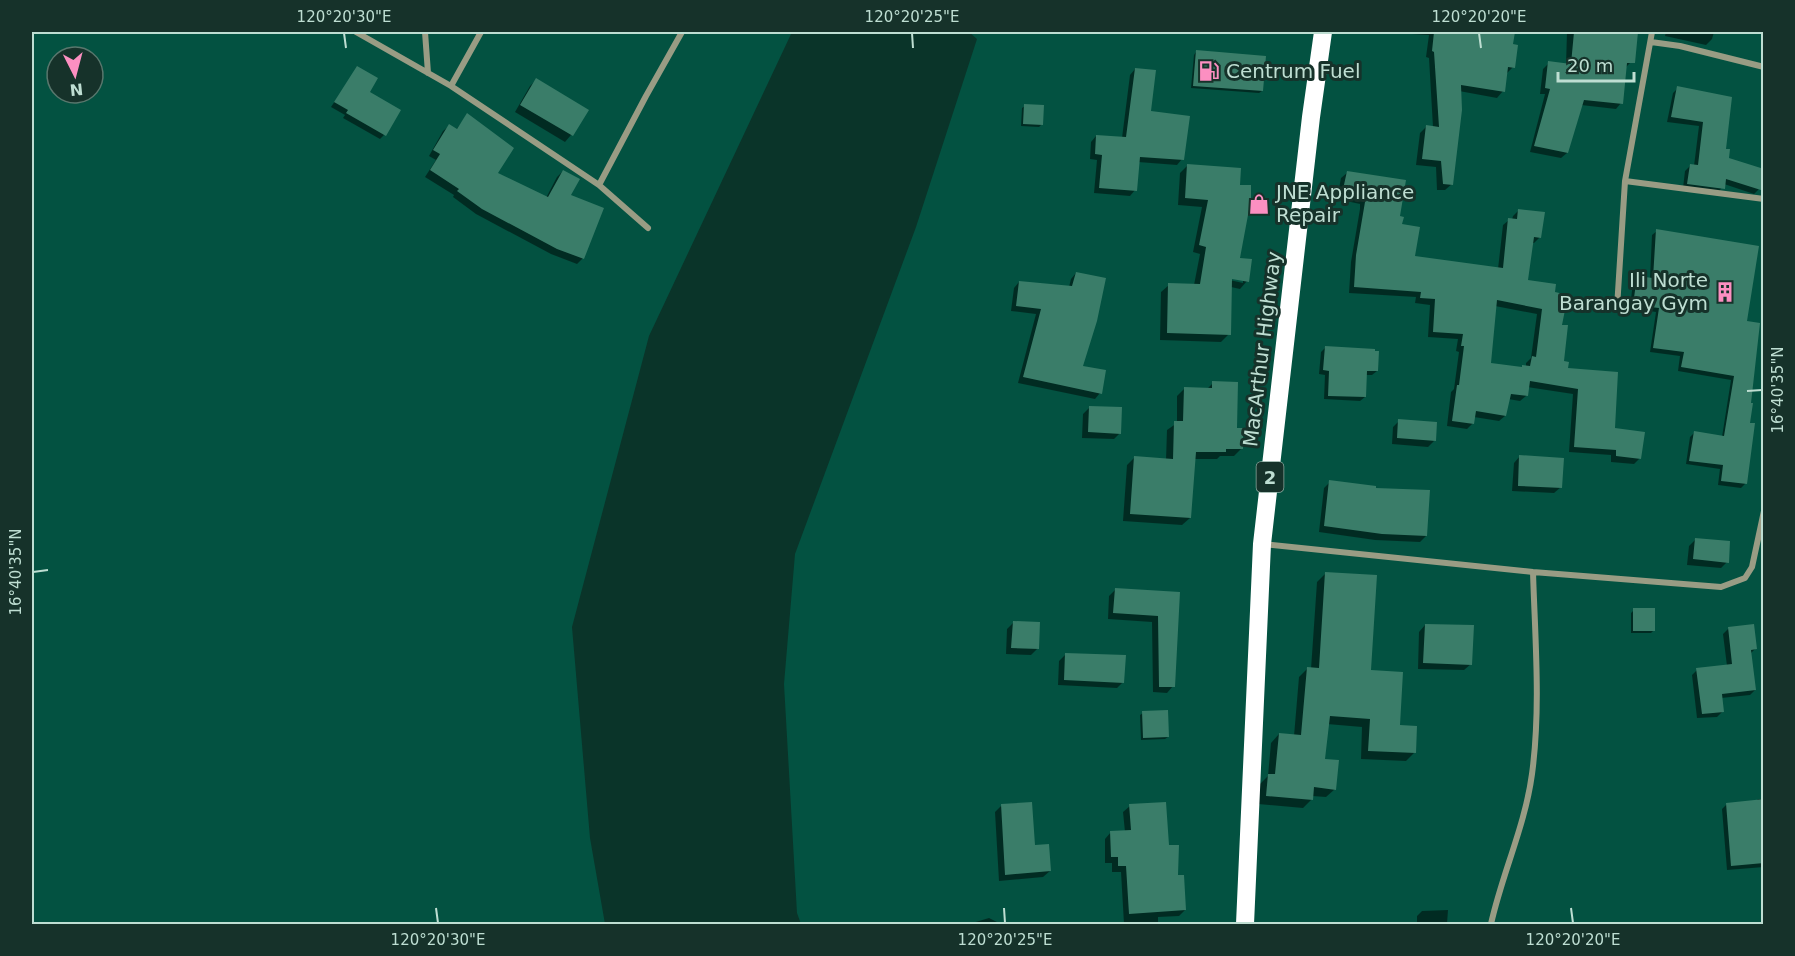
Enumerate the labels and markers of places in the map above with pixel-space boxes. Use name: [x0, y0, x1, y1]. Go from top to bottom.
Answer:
fuel station icon: Centrum Fuel: [1197, 59, 1221, 83]
place label: Centrum Fuel: [1226, 59, 1360, 83]
place label: JNE Appliance Repair: [1274, 180, 1414, 227]
shop icon: JNE Appliance Repair: [1247, 192, 1271, 216]
place label: Ili Norte Barangay Gym: [1559, 268, 1708, 315]
building icon: Ili Norte Barangay Gym: [1713, 280, 1737, 304]

